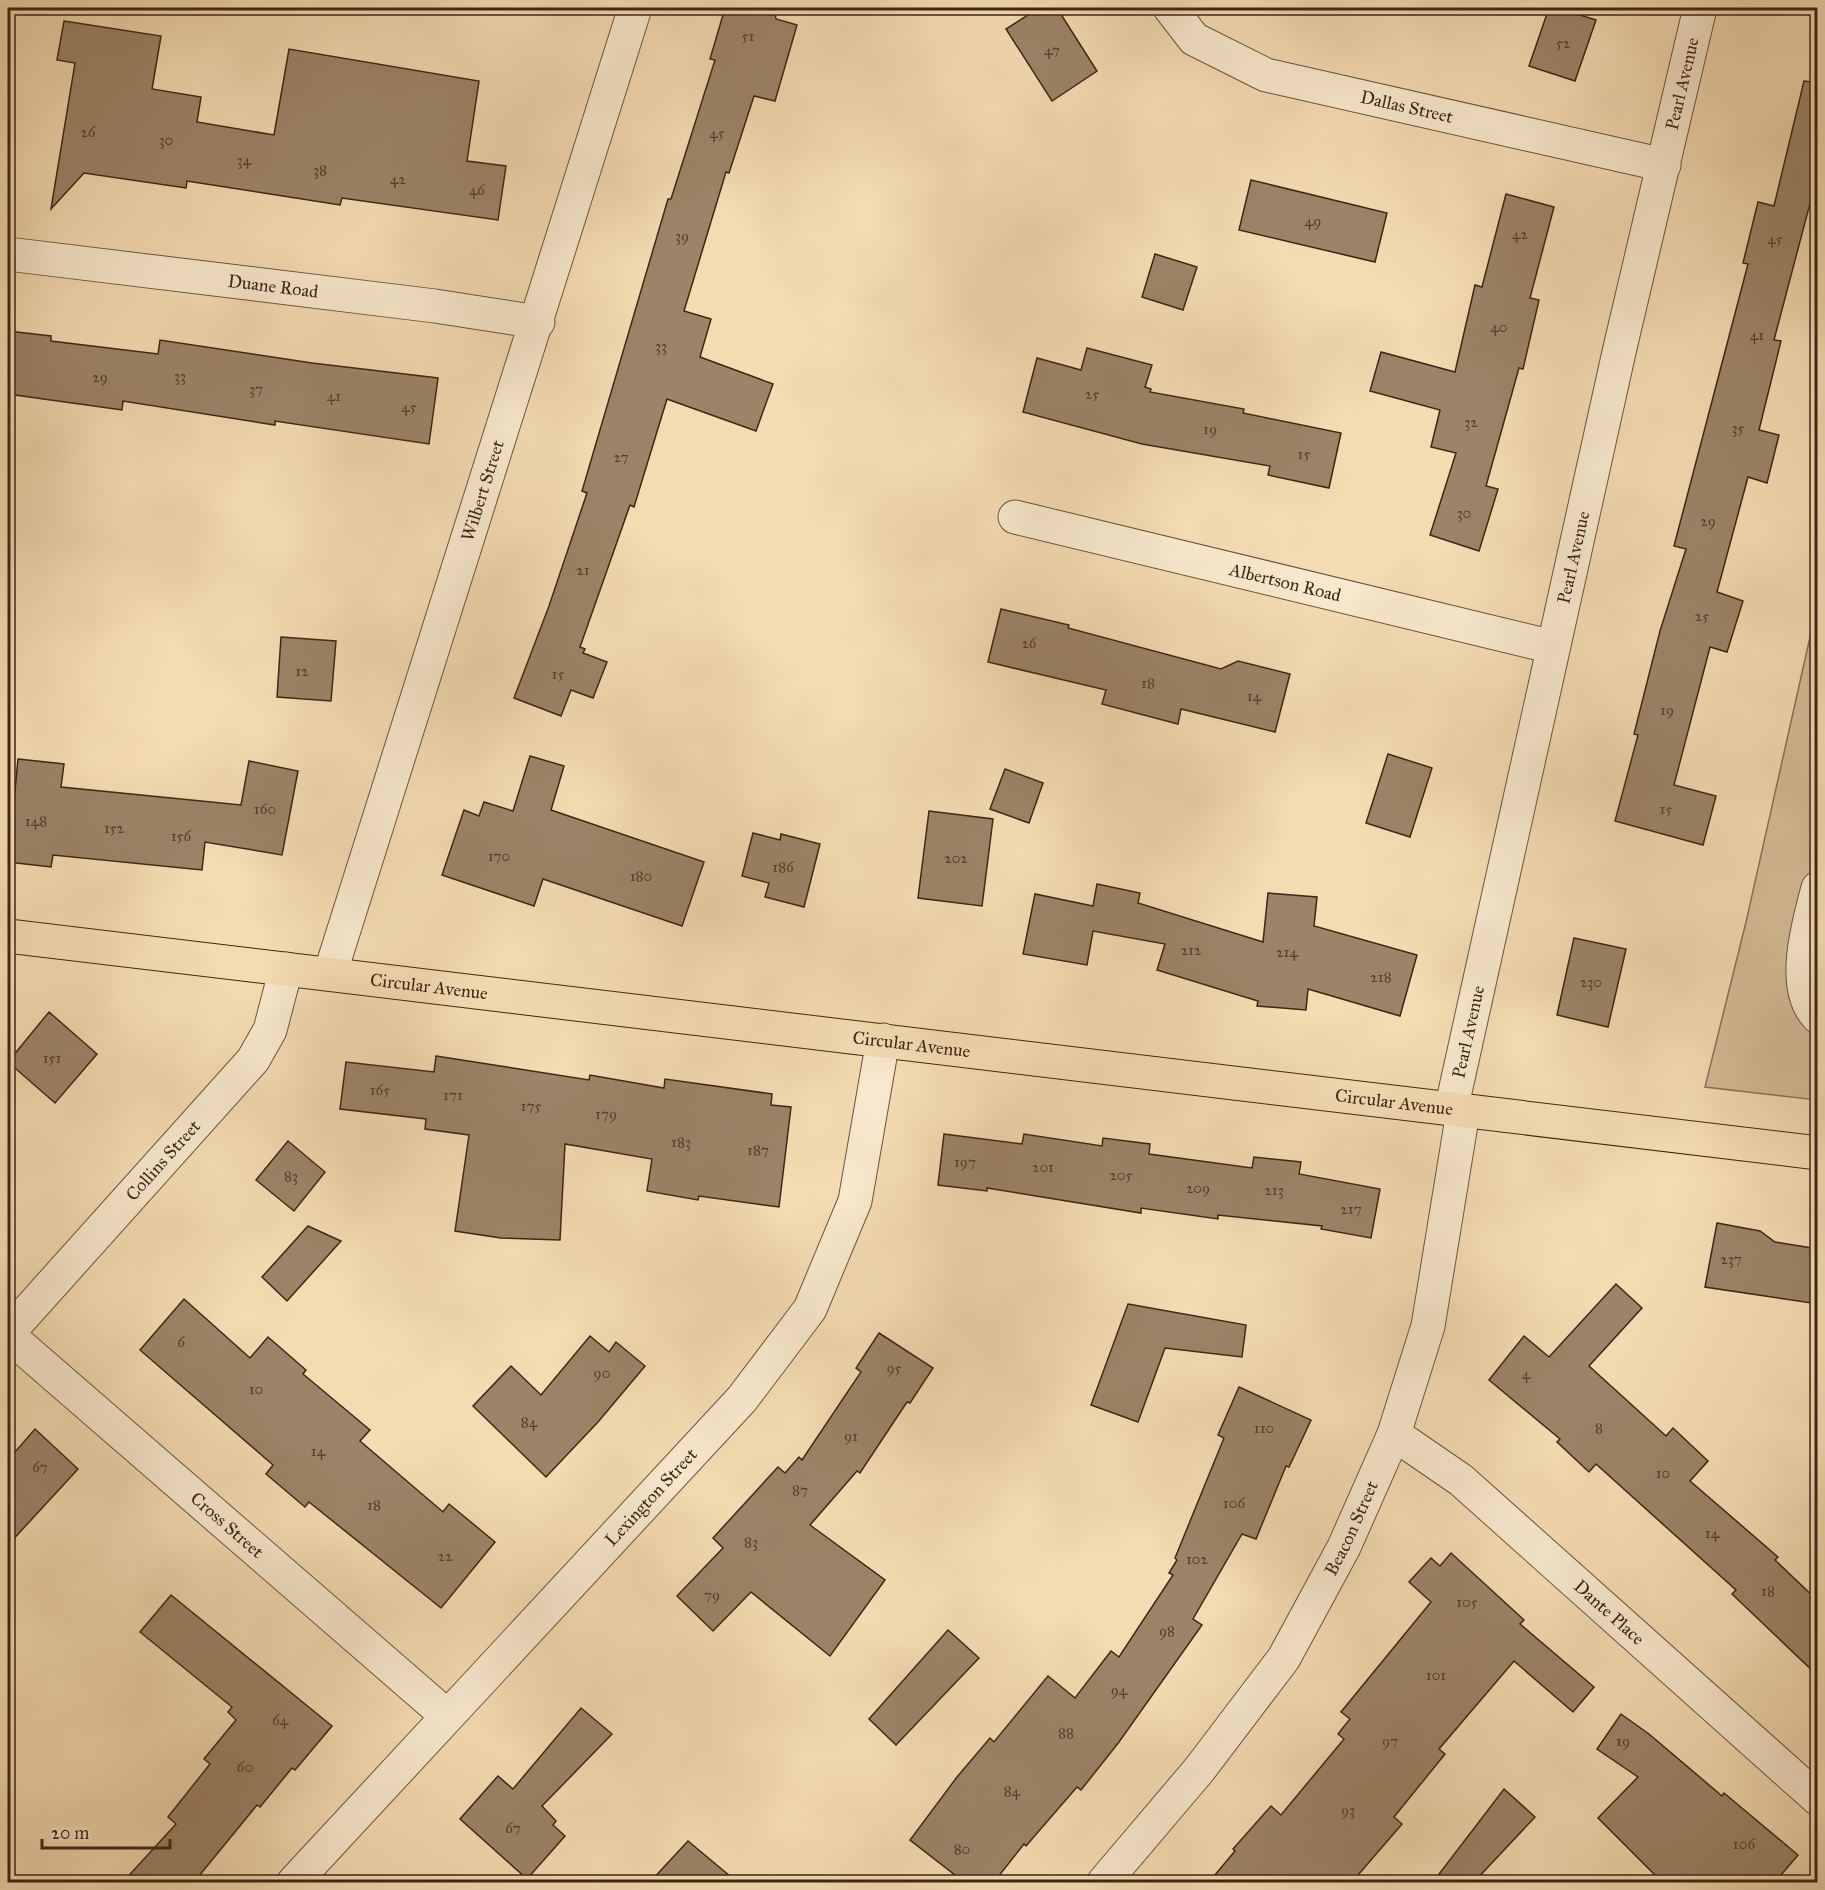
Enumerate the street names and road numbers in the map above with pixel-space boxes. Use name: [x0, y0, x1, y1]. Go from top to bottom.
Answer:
street label: Pearl Avenue: [1661, 35, 1704, 132]
street label: Dallas Street: [1358, 86, 1456, 128]
street label: Duane Road: [227, 270, 320, 303]
street label: Wilbert Street: [456, 437, 509, 544]
street label: Pearl Avenue: [1553, 509, 1594, 606]
street label: Albertson Road: [1226, 558, 1343, 606]
street label: Circular Avenue: [369, 969, 489, 1004]
street label: Pearl Avenue: [1447, 983, 1489, 1080]
street label: Circular Avenue: [851, 1026, 972, 1062]
street label: Circular Avenue: [1334, 1084, 1454, 1120]
street label: Collins Street: [121, 1115, 205, 1205]
street label: Lexington Street: [600, 1443, 702, 1551]
street label: Beacon Street: [1320, 1477, 1383, 1579]
street label: Cross Street: [186, 1487, 269, 1563]
street label: Dante Place: [1569, 1575, 1649, 1650]

